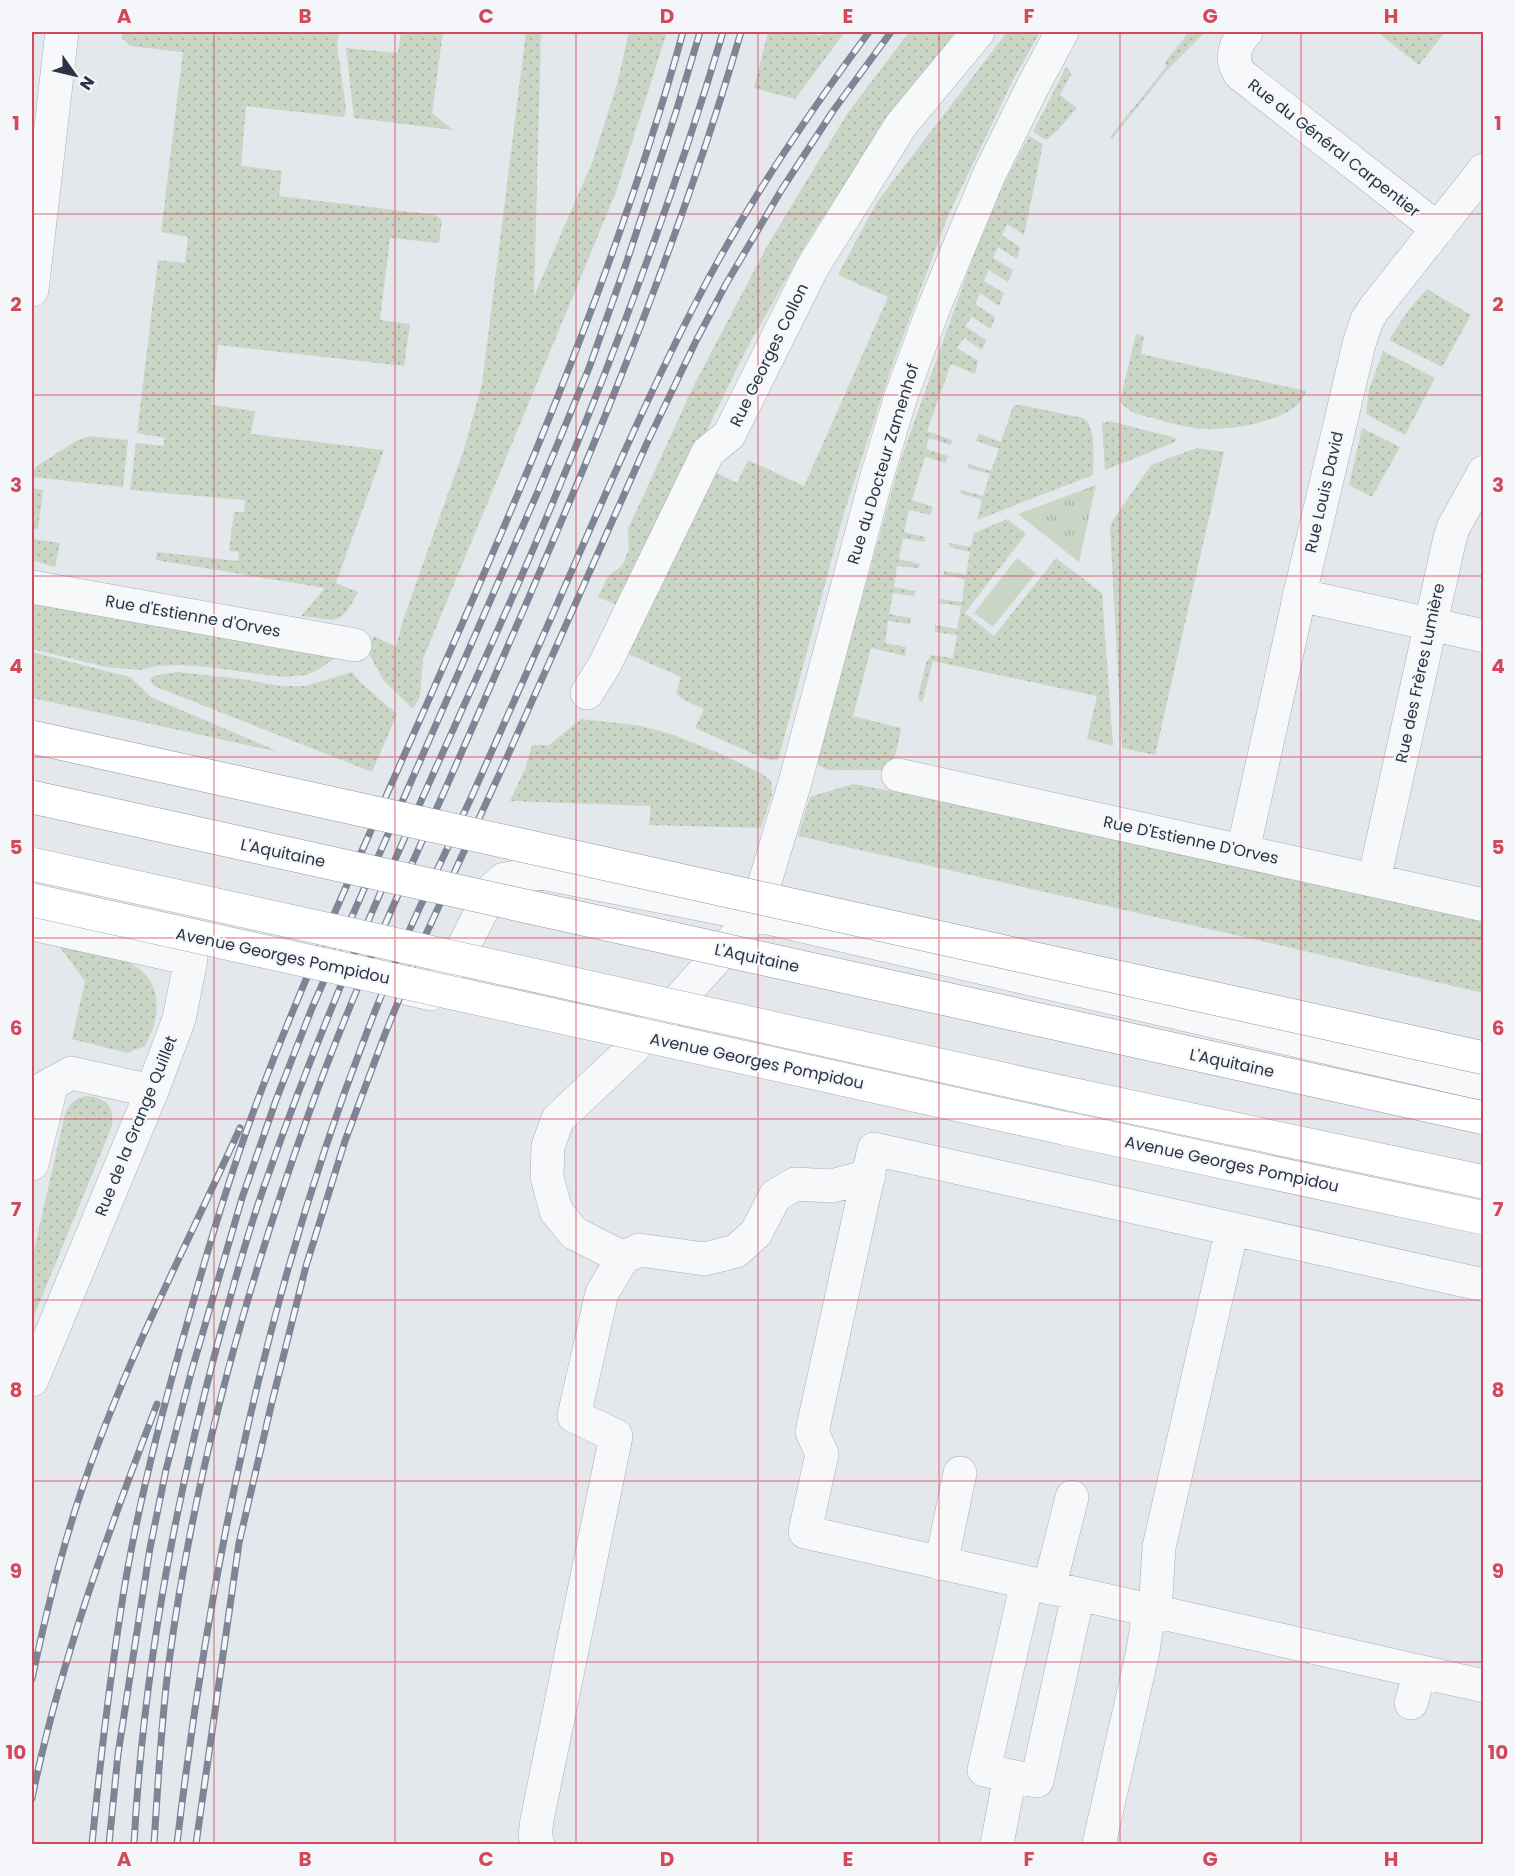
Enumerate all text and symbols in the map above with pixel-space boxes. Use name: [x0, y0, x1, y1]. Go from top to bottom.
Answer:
text: A: [117, 2, 132, 30]
text: B: [298, 2, 312, 30]
text: C: [478, 2, 494, 30]
text: D: [660, 2, 674, 30]
text: E: [843, 2, 853, 30]
text: F: [1024, 2, 1035, 30]
text: G: [1202, 2, 1218, 30]
text: H: [1384, 2, 1398, 30]
north arrow: [45, 45, 105, 105]
text: N: [74, 72, 100, 95]
street label: Rue du Général Carpentier: [1243, 73, 1425, 223]
text: 1: [12, 109, 20, 137]
text: 1: [1494, 109, 1502, 137]
street label: Rue Georges Collon: [724, 279, 814, 431]
text: 2: [10, 290, 22, 318]
text: 2: [1492, 290, 1504, 318]
street label: Rue du Docteur Zamenhof: [841, 361, 925, 567]
street label: Rue Louis David: [1299, 429, 1349, 555]
text: 3: [10, 471, 22, 499]
text: 3: [1492, 471, 1504, 499]
street label: Rue des Frères Lumière: [1390, 581, 1450, 765]
street label: Rue d'Estienne d'Orves: [104, 589, 282, 643]
text: 4: [9, 652, 23, 680]
text: 4: [1491, 652, 1505, 680]
street label: Rue D'Estienne D'Orves: [1101, 810, 1281, 870]
text: 5: [10, 833, 23, 861]
street label: L'Aquitaine: [239, 833, 328, 873]
text: 5: [1492, 833, 1505, 861]
street label: Avenue Georges Pompidou: [174, 922, 392, 990]
street label: L'Aquitaine: [713, 938, 802, 978]
text: 6: [10, 1014, 22, 1042]
text: 6: [1492, 1014, 1504, 1042]
street label: Avenue Georges Pompidou: [648, 1027, 866, 1095]
street label: Rue de la Grange Quillet: [89, 1032, 183, 1220]
street label: L'Aquitaine: [1188, 1043, 1277, 1083]
street label: Avenue Georges Pompidou: [1123, 1130, 1341, 1198]
text: 7: [11, 1195, 22, 1223]
text: 7: [1493, 1195, 1504, 1223]
text: 8: [10, 1376, 22, 1404]
text: 8: [1492, 1376, 1504, 1404]
text: 9: [10, 1557, 22, 1585]
text: 9: [1492, 1557, 1504, 1585]
text: 10: [6, 1738, 26, 1766]
text: 10: [1488, 1738, 1508, 1766]
text: A: [117, 1845, 132, 1873]
text: B: [298, 1845, 312, 1873]
text: C: [478, 1845, 494, 1873]
text: D: [660, 1845, 674, 1873]
text: E: [843, 1845, 853, 1873]
text: F: [1024, 1845, 1035, 1873]
text: G: [1202, 1845, 1218, 1873]
text: H: [1384, 1845, 1398, 1873]

